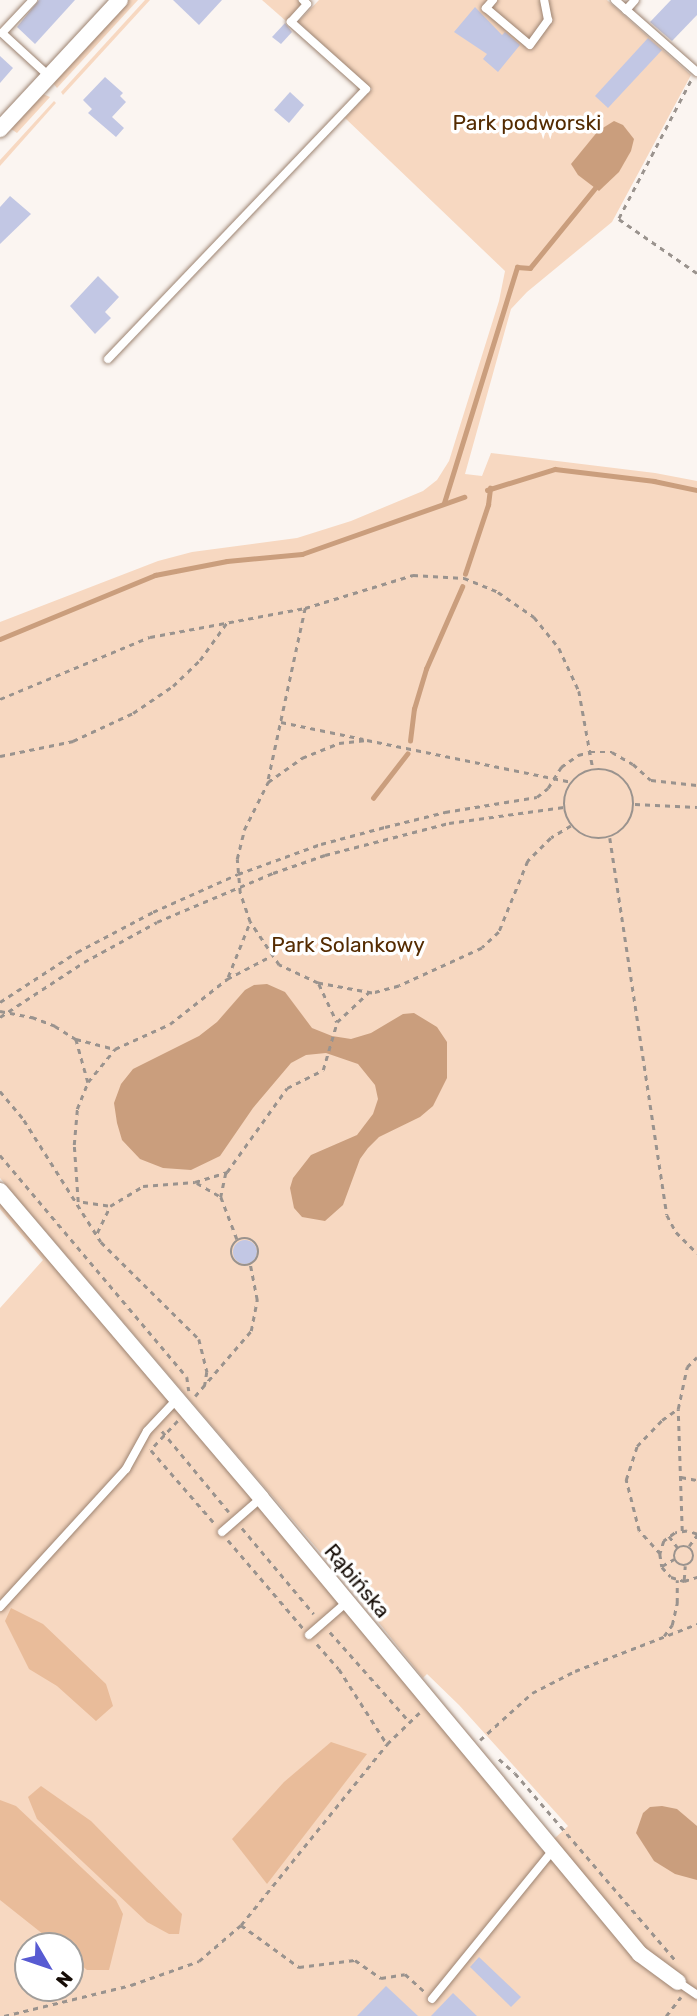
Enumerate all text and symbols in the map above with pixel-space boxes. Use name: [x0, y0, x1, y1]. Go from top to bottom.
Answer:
park label: Park podworski: [452, 110, 602, 136]
park label: Park Solankowy: [271, 932, 425, 958]
street label: Rąbińska: [319, 1539, 395, 1623]
north arrow: [14, 1932, 84, 2002]
text: N: [51, 1967, 77, 1992]

